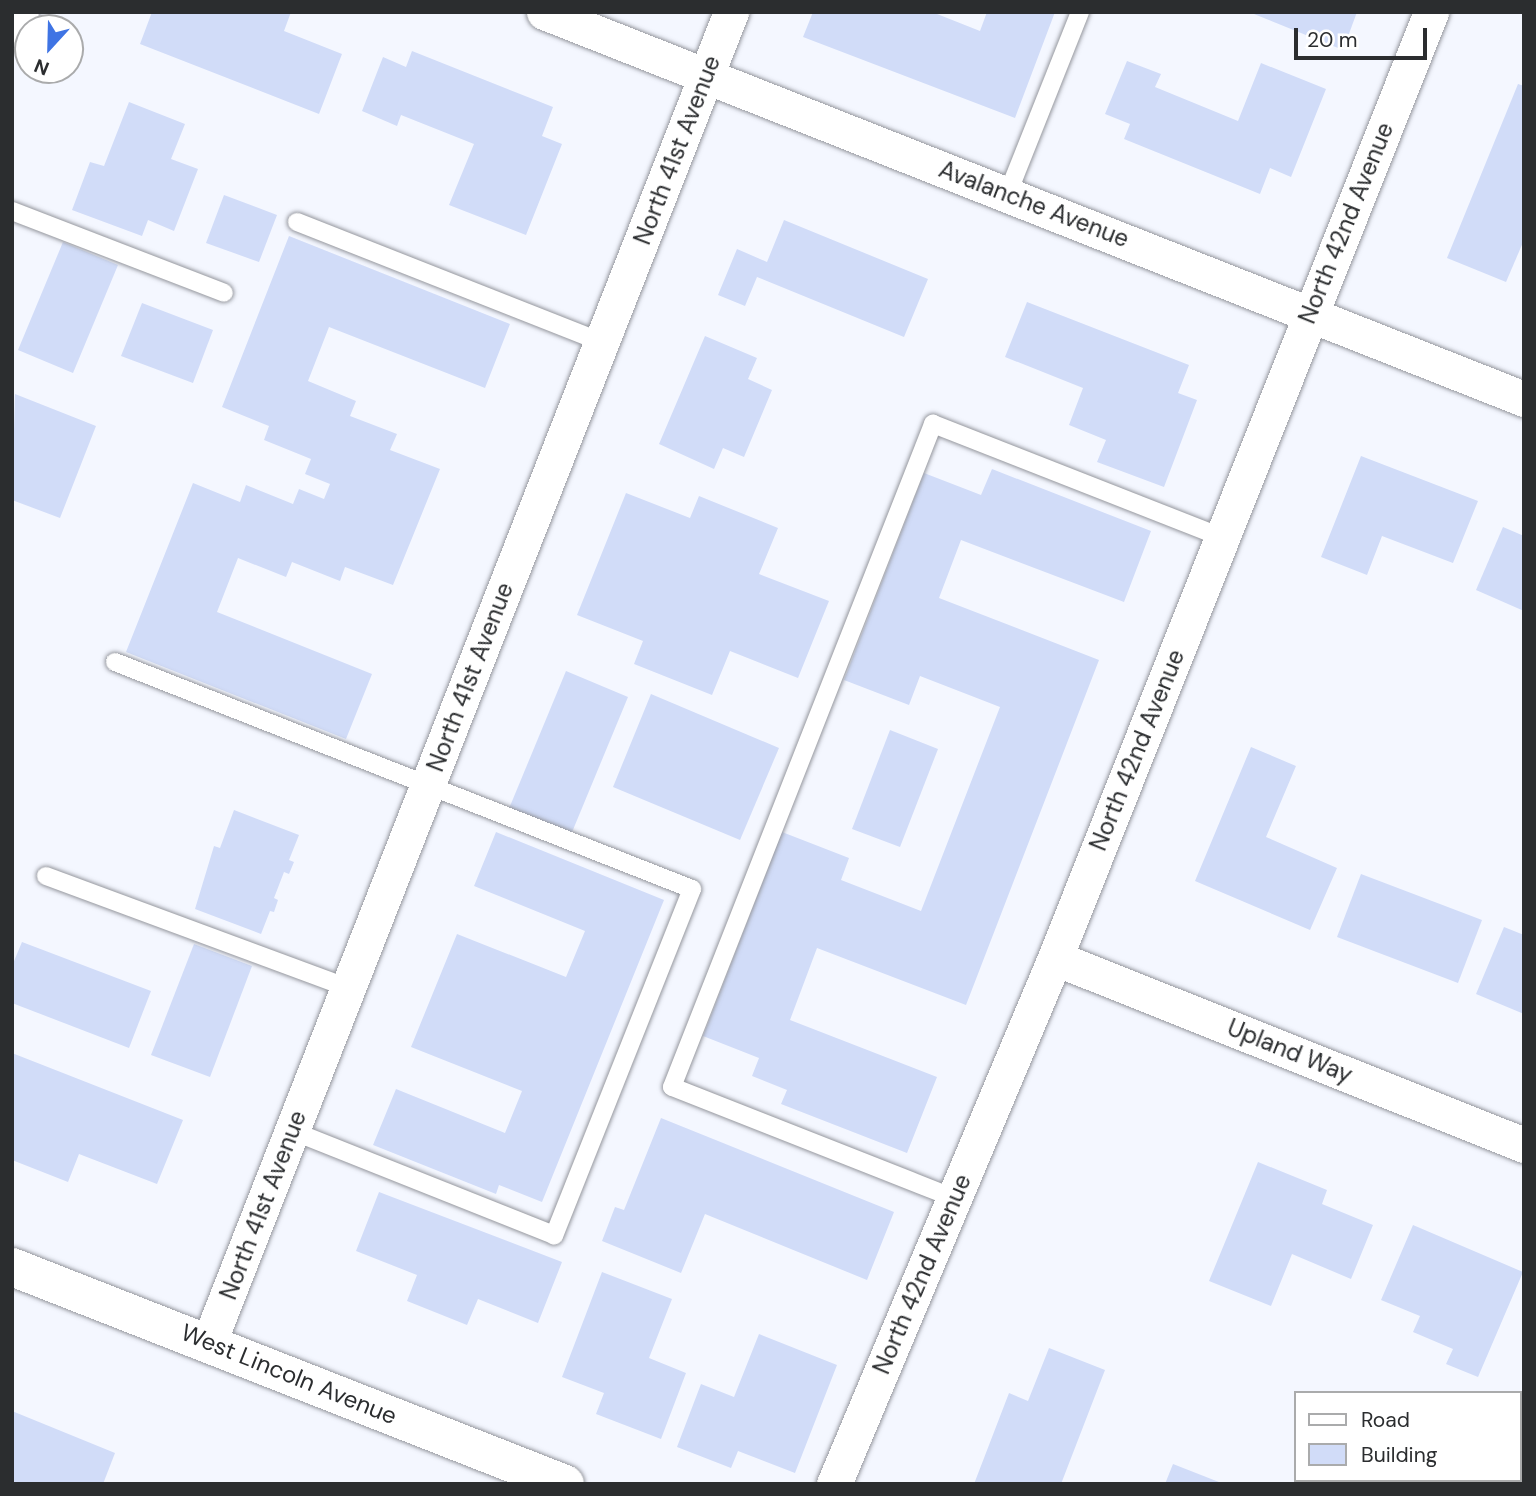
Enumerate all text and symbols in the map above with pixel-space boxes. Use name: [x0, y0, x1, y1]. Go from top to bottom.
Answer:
north arrow: [14, 14, 84, 84]
scale bar: [1298, 14, 1431, 58]
text: 20 m: [1307, 26, 1358, 54]
street label: North 41st Avenue: [628, 51, 726, 249]
text: N: [31, 53, 53, 81]
street label: North 42nd Avenue: [1292, 118, 1400, 328]
street label: Avalanche Avenue: [935, 155, 1133, 253]
street label: North 41st Avenue: [421, 578, 519, 776]
street label: North 42nd Avenue: [1083, 645, 1191, 855]
street label: Upland Way: [1223, 1013, 1357, 1089]
street label: North 41st Avenue: [214, 1106, 312, 1304]
street label: North 42nd Avenue: [867, 1170, 977, 1378]
street label: West Lincoln Avenue: [177, 1318, 401, 1430]
legend: [1294, 1391, 1522, 1482]
text: Road: [1361, 1406, 1410, 1434]
text: Building: [1361, 1441, 1437, 1469]

